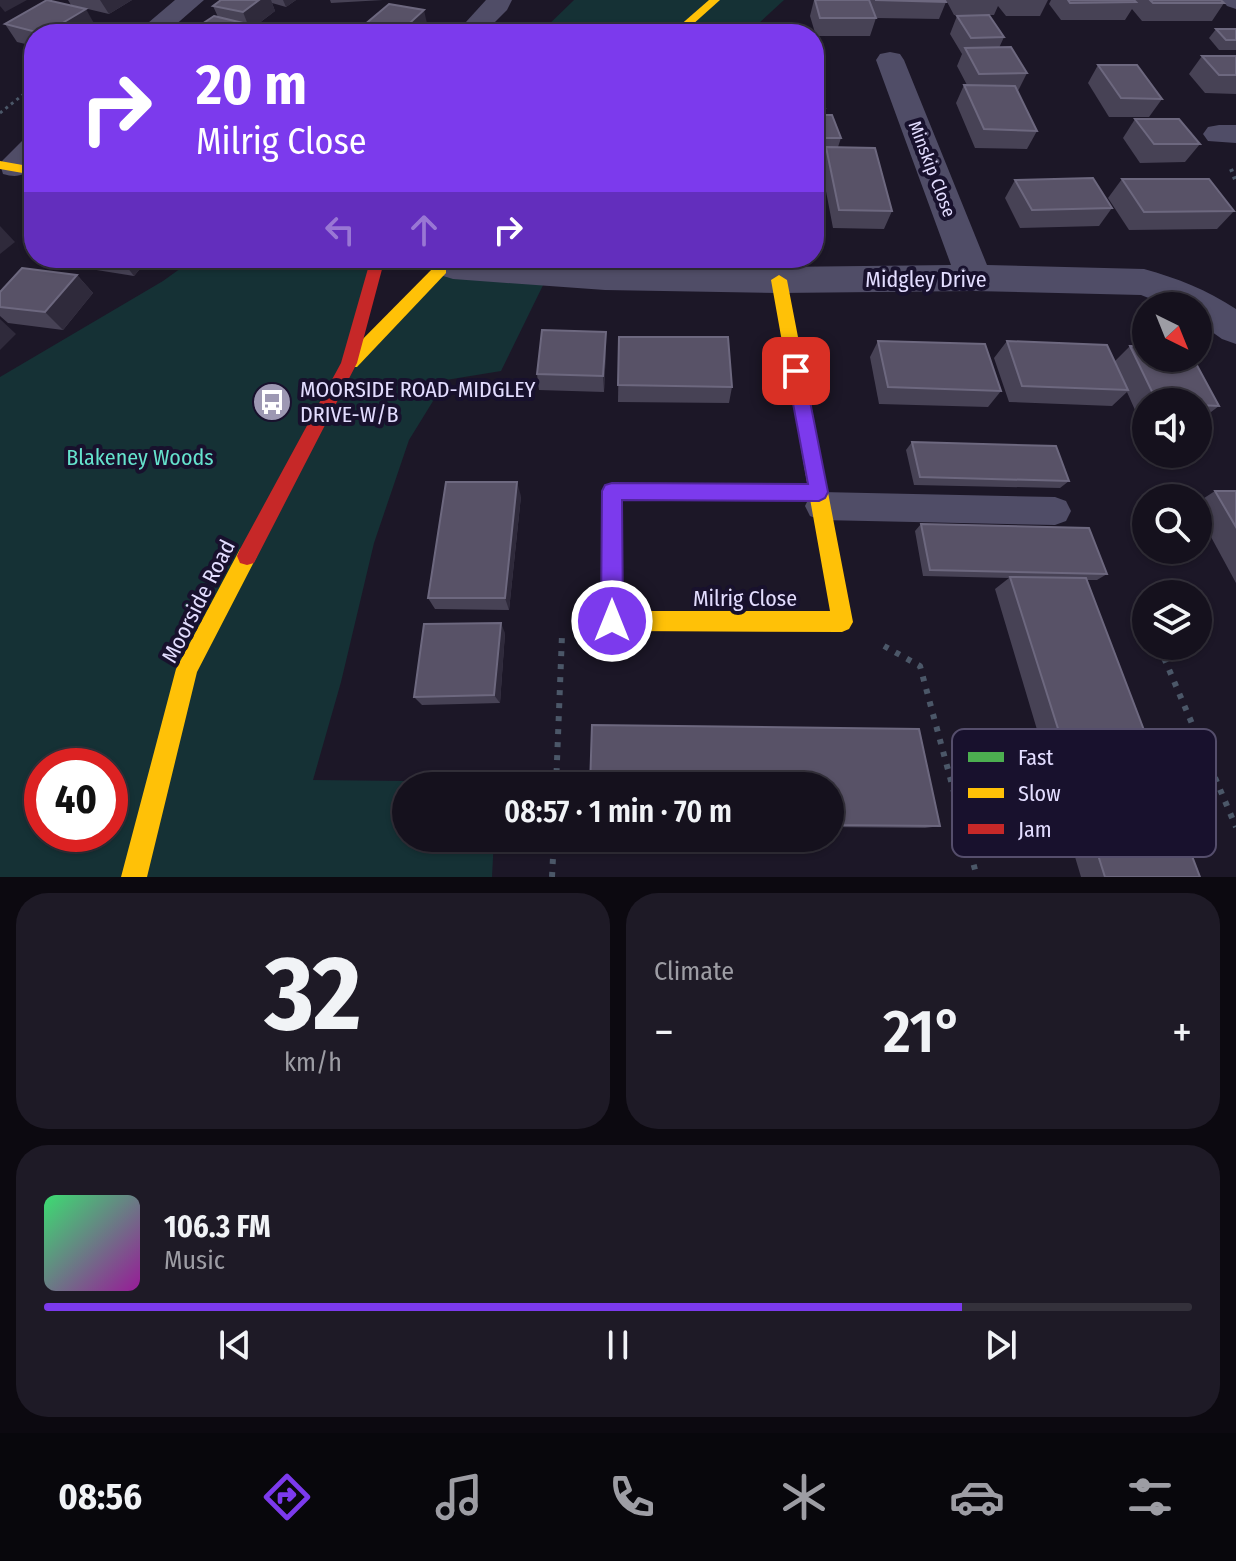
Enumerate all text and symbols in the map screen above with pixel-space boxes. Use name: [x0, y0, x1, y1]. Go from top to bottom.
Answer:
text: 20 m: [196, 52, 307, 119]
icon: right: [64, 56, 168, 160]
street label: Minskip Close: [904, 118, 960, 220]
text: Milrig Close: [196, 120, 367, 164]
icon: left: [318, 208, 362, 252]
icon: ahead: [402, 208, 446, 252]
icon: right: [486, 208, 530, 252]
street label: Midgley Drive: [865, 266, 987, 293]
north arrow: [1132, 292, 1212, 372]
map controls: [1132, 292, 1212, 660]
pin: [762, 337, 830, 405]
icon: arrive: [774, 349, 818, 393]
place label: MOORSIDE ROAD-MIDGLEY DRIVE-W/B: [300, 376, 535, 428]
bus stop icon: MOORSIDE ROAD-MIDGLEY DRIVE-W/B: [251, 381, 293, 423]
button: sound: [1132, 388, 1212, 468]
park label: Blakeney Woods: [66, 444, 214, 471]
button: search: [1132, 484, 1212, 564]
street label: Moorside Road: [156, 535, 241, 667]
position arrow: [570, 579, 654, 663]
button: layers: [1132, 580, 1212, 660]
street label: Milrig Close: [693, 585, 797, 612]
legend: [952, 729, 1216, 857]
text: Fast: [1018, 744, 1054, 771]
speed limit sign: 40: [24, 748, 128, 852]
text: Slow: [1018, 780, 1061, 807]
text: 08:57 · 1 min · 70 m: [504, 794, 732, 830]
text: Jam: [1018, 816, 1052, 843]
text: 32: [265, 932, 361, 1057]
text: Climate: [654, 956, 734, 987]
text: 21°: [883, 996, 963, 1068]
text: −: [654, 1006, 674, 1059]
text: +: [1172, 1006, 1192, 1059]
text: km/h: [284, 1047, 342, 1078]
text: 106.3 FM: [164, 1209, 271, 1245]
text: Music: [164, 1245, 225, 1276]
icon: previous: [213, 1323, 257, 1367]
icon: pause: [596, 1323, 640, 1367]
icon: next: [979, 1323, 1023, 1367]
icon: directions: [259, 1469, 315, 1525]
icon: music: [431, 1469, 487, 1525]
icon: phone: [604, 1469, 660, 1525]
icon: climate: [776, 1469, 832, 1525]
icon: car: [949, 1469, 1005, 1525]
icon: filters: [1122, 1469, 1178, 1525]
text: 08:56: [58, 1475, 142, 1519]

